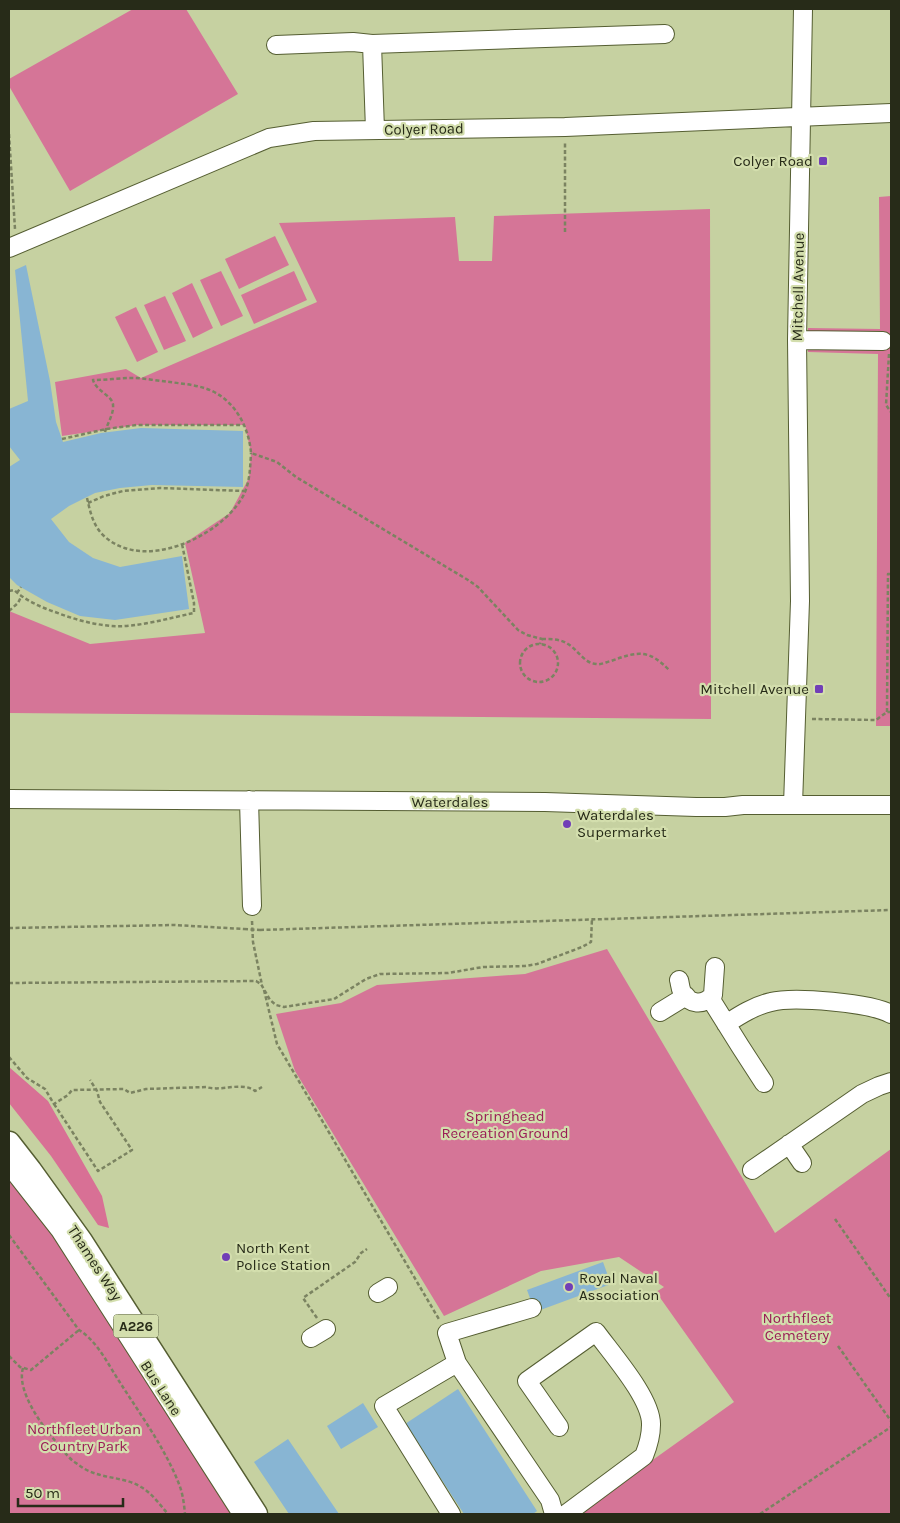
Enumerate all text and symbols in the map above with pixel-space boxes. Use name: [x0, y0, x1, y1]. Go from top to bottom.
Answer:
street label: Colyer Road: [384, 119, 464, 139]
place label: Colyer Road: [733, 152, 813, 170]
marker: Colyer Road: [817, 155, 829, 167]
street label: Mitchell Avenue: [788, 233, 808, 341]
place label: Mitchell Avenue: [700, 680, 809, 698]
marker: Mitchell Avenue: [813, 683, 825, 695]
street label: Waterdales: [412, 793, 488, 811]
place label: Waterdales Supermarket: [577, 806, 667, 841]
marker: Waterdales Supermarket: [561, 818, 573, 830]
park label: Springhead Recreation Ground: [441, 1107, 569, 1142]
street label: Thames Way: [64, 1222, 126, 1304]
place label: North Kent Police Station: [236, 1239, 331, 1274]
marker: North Kent Police Station: [220, 1251, 232, 1263]
place label: Royal Naval Association: [579, 1269, 659, 1304]
marker: Royal Naval Association: [563, 1281, 575, 1293]
park label: Northfleet Cemetery: [763, 1309, 832, 1344]
road number: A226: [114, 1314, 158, 1338]
street label: Bus Lane: [137, 1357, 185, 1419]
park label: Northfleet Urban Country Park: [27, 1420, 141, 1455]
scale bar: [18, 1476, 122, 1508]
text: 50 m: [25, 1484, 60, 1502]

